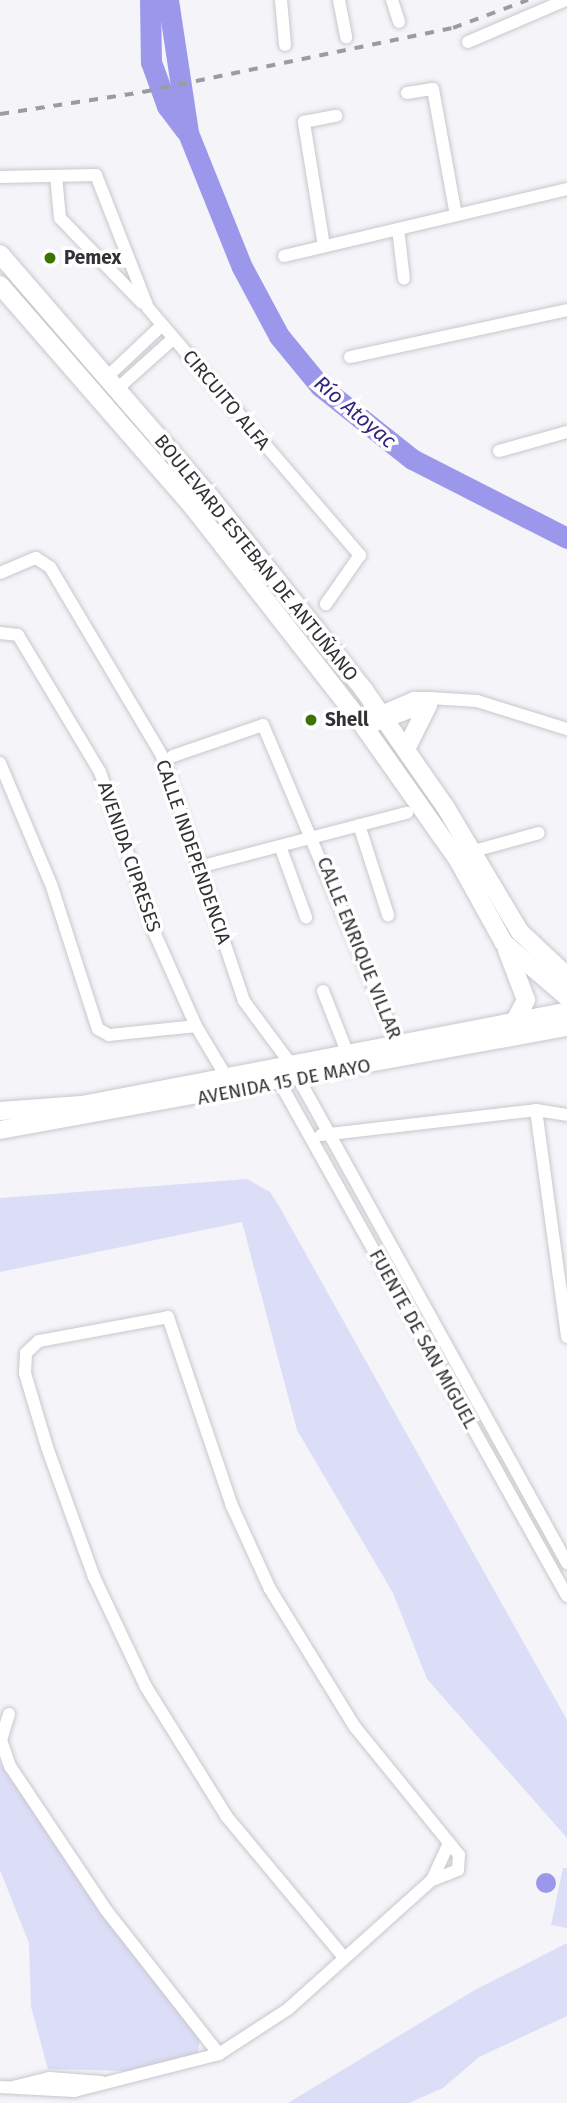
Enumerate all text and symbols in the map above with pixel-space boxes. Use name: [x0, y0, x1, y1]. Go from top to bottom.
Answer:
place label: Pemex: [64, 247, 121, 269]
marker: Pemex: [42, 250, 58, 266]
street label: CIRCUITO ALFA: [178, 346, 274, 454]
water label: Río Atoyac: [309, 371, 401, 453]
street label: BOULEVARD ESTEBAN DE ANTUÑANO: [149, 430, 363, 686]
place label: Shell: [325, 709, 369, 731]
marker: Shell: [303, 712, 319, 728]
street label: CALLE INDEPENDENCIA: [151, 757, 235, 947]
street label: AVENIDA CIPRESES: [93, 779, 165, 935]
street label: CALLE ENRIQUE VILLAR: [312, 854, 406, 1042]
street label: AVENIDA 15 DE MAYO: [196, 1054, 372, 1110]
street label: FUENTE DE SAN MIGUEL: [364, 1245, 482, 1433]

